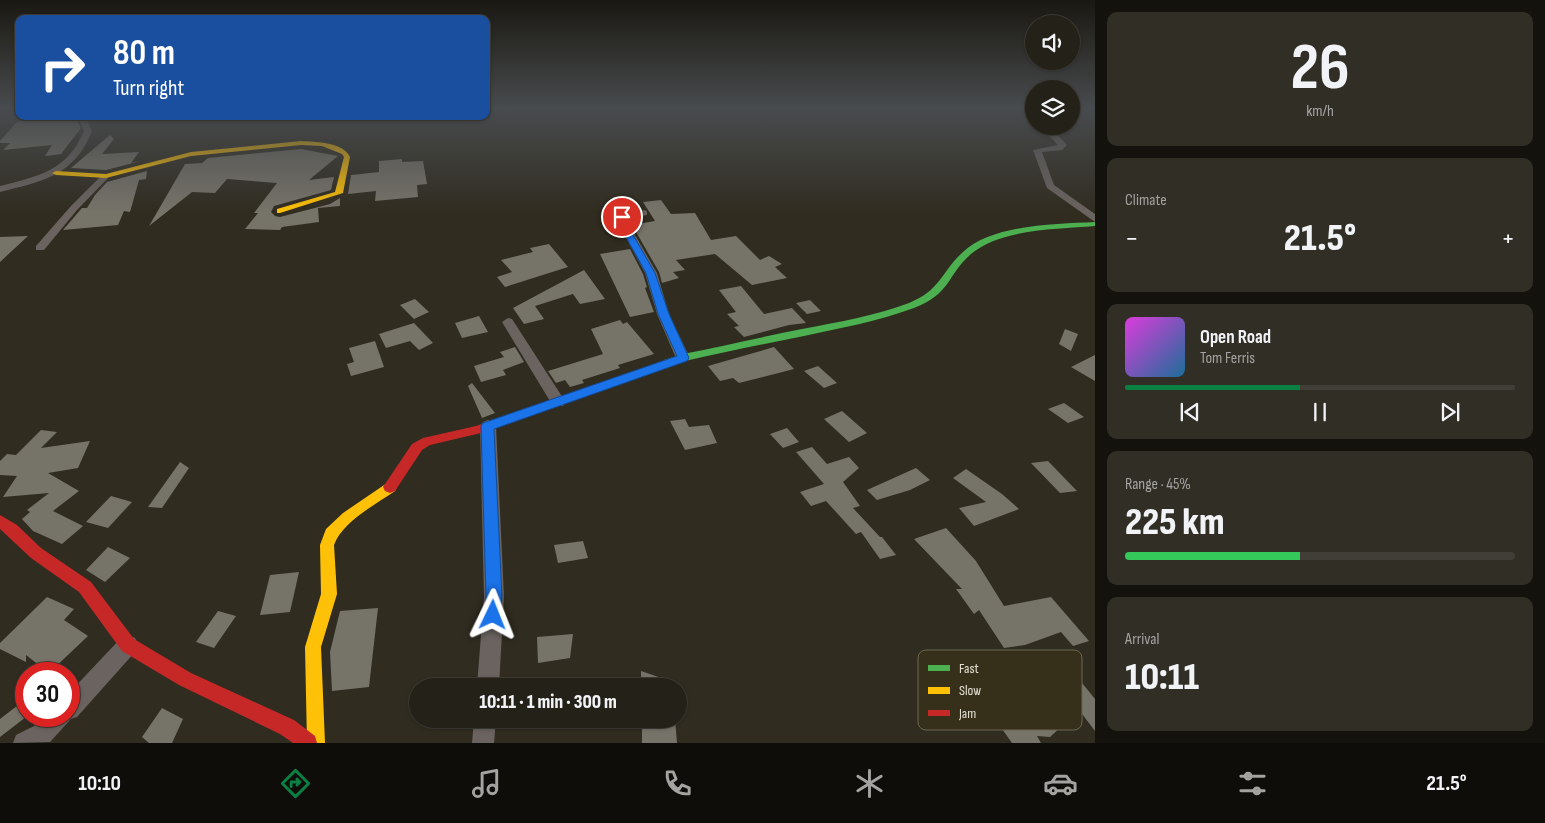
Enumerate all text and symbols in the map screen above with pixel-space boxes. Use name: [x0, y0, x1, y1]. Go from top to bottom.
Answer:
map controls: [1025, 15, 1080, 135]
button: sound: [1025, 15, 1080, 70]
text: 26: [1290, 30, 1350, 108]
text: 80 m: [113, 32, 175, 75]
icon: right: [30, 35, 95, 100]
text: Turn right: [113, 75, 184, 102]
button: layers: [1025, 80, 1080, 135]
text: km/h: [1306, 102, 1334, 121]
text: Climate: [1125, 191, 1167, 210]
pin: [601, 196, 643, 238]
icon: arrive: [608, 203, 636, 231]
text: 21.5°: [1284, 216, 1356, 261]
text: −: [1125, 222, 1139, 255]
text: +: [1501, 222, 1515, 255]
text: Open Road: [1200, 326, 1271, 349]
text: Tom Ferris: [1200, 349, 1255, 368]
icon: previous: [1176, 398, 1204, 426]
icon: pause: [1306, 398, 1334, 426]
icon: next: [1436, 398, 1464, 426]
text: Range · 45%: [1125, 475, 1191, 494]
text: 225 km: [1125, 500, 1225, 545]
position arrow: [466, 588, 518, 640]
text: Arrival: [1125, 630, 1159, 649]
legend: [918, 650, 1082, 730]
text: 10:11: [1125, 655, 1199, 700]
text: Fast: [959, 660, 979, 677]
speed limit sign: 30: [15, 662, 80, 727]
text: Slow: [959, 682, 981, 699]
text: 10:11 · 1 min · 300 m: [479, 691, 617, 714]
text: Jam: [958, 705, 976, 722]
icon: directions: [278, 766, 313, 801]
icon: music: [469, 766, 504, 801]
icon: phone: [660, 766, 695, 801]
icon: climate: [852, 766, 887, 801]
icon: car: [1043, 766, 1078, 801]
icon: filters: [1235, 766, 1270, 801]
text: 10:10: [78, 770, 121, 797]
text: 21.5°: [1426, 770, 1467, 797]

